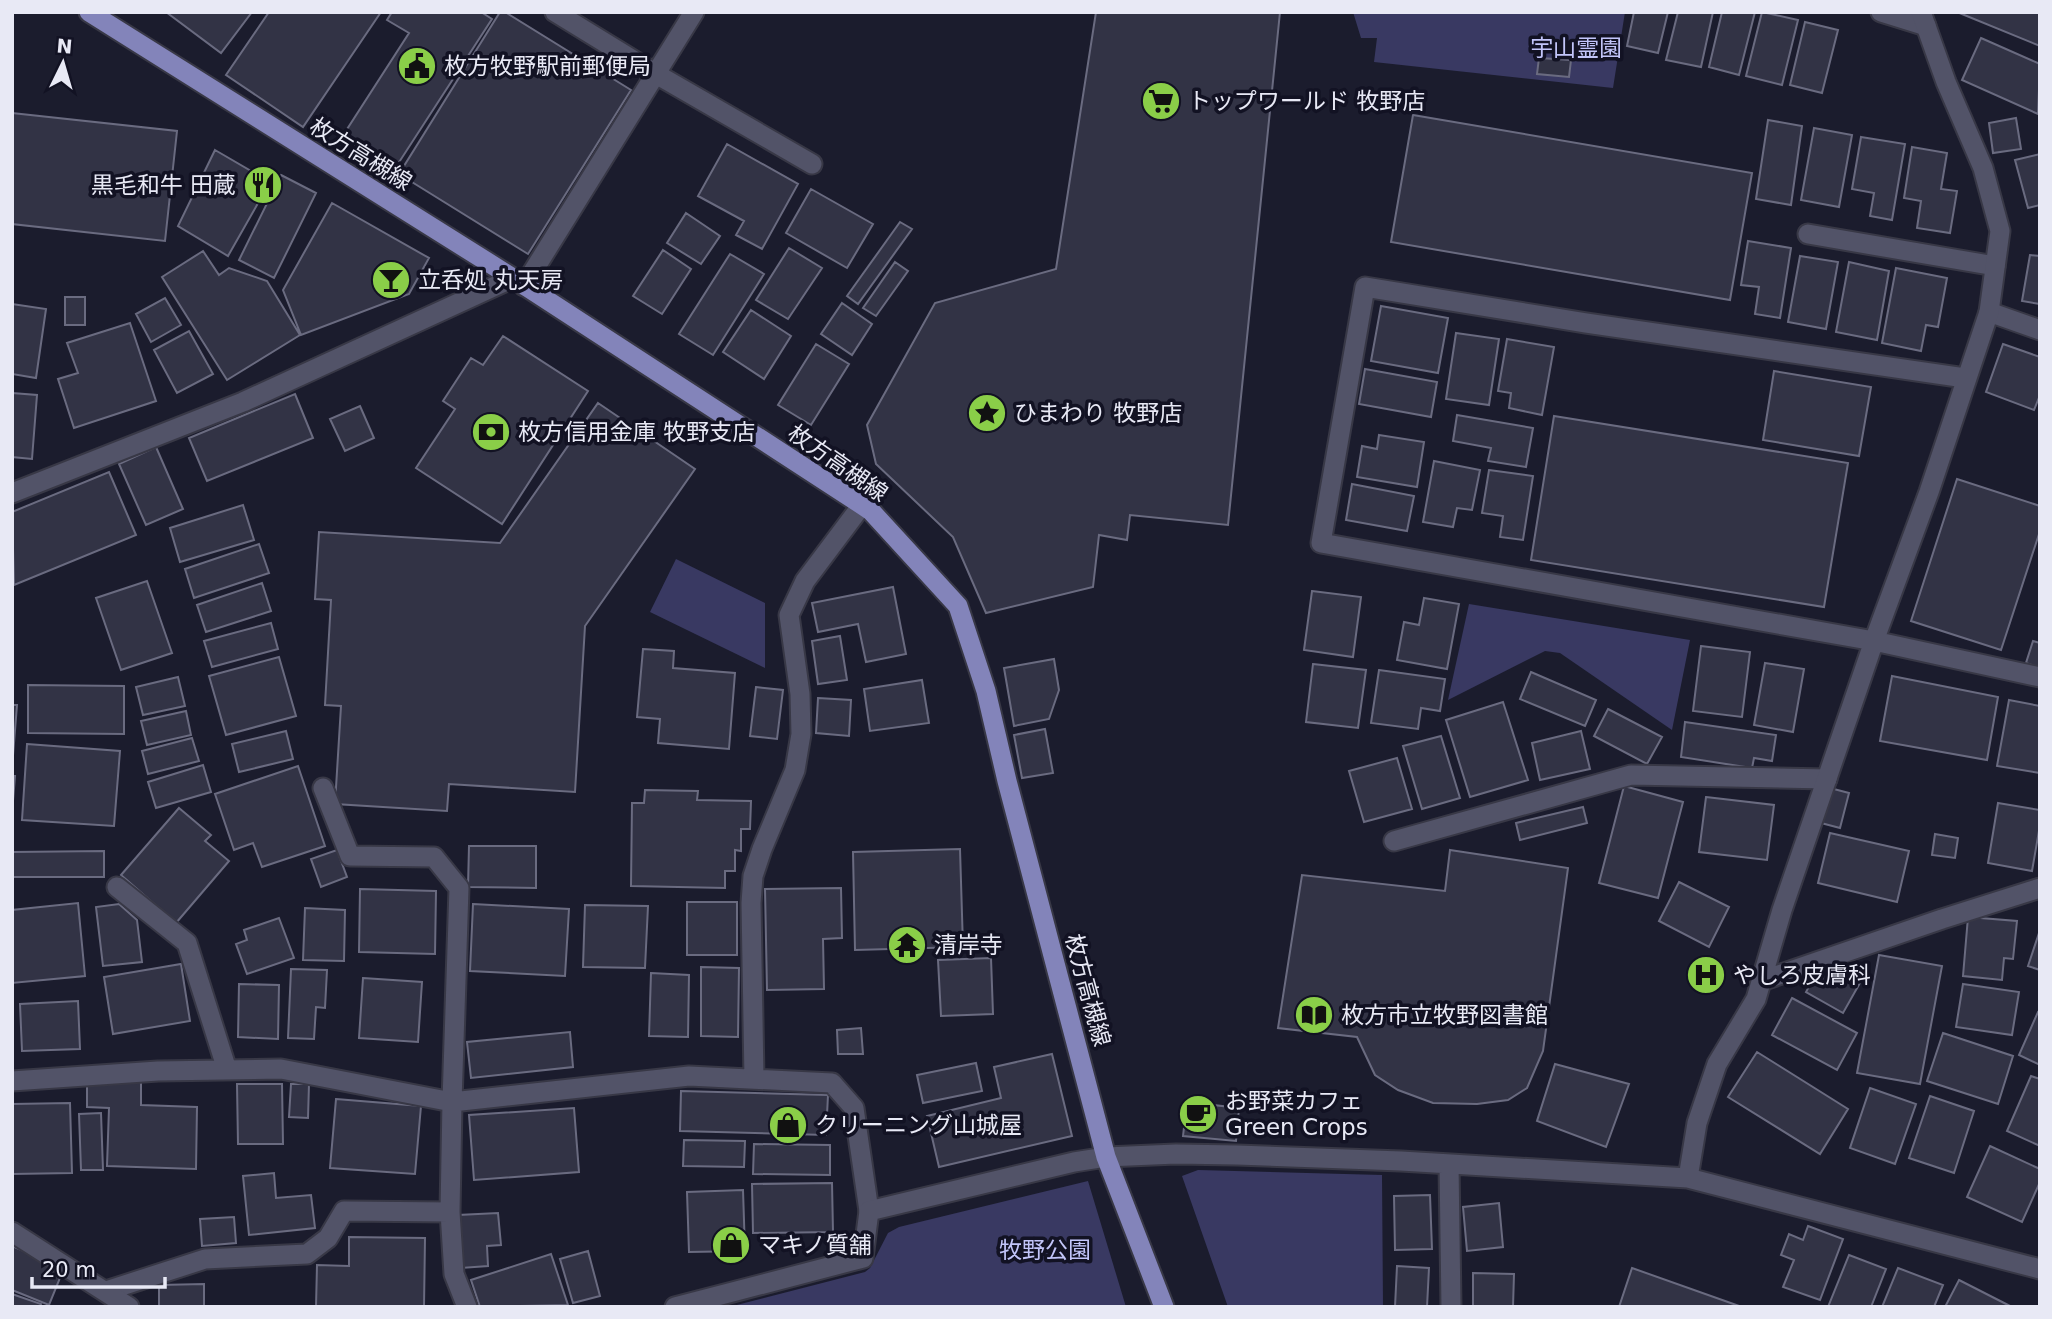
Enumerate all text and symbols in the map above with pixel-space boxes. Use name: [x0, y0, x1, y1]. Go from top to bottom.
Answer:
north arrow: [28, 28, 98, 98]
text: N: [56, 34, 73, 58]
park label: 宇山霊園: [1530, 35, 1622, 61]
public building icon: 枚方牧野駅前郵便局: [396, 45, 438, 87]
place label: 枚方牧野駅前郵便局: [444, 53, 651, 79]
supermarket icon: トップワールド 牧野店: [1140, 80, 1182, 122]
place label: トップワールド 牧野店: [1188, 88, 1425, 114]
street label: 枚方高槻線: [305, 113, 417, 195]
restaurant icon: 黒毛和牛 田蔵: [242, 164, 284, 206]
place label: 黒毛和牛 田蔵: [91, 172, 236, 198]
bar icon: 立呑処 丸天房: [370, 259, 412, 301]
place label: 立呑処 丸天房: [418, 267, 563, 293]
place icon: ひまわり 牧野店: [966, 392, 1008, 434]
place label: ひまわり 牧野店: [1014, 400, 1182, 426]
bank icon: 枚方信用金庫 牧野支店: [470, 411, 512, 453]
place label: 枚方信用金庫 牧野支店: [518, 419, 755, 445]
street label: 枚方高槻線: [783, 419, 893, 507]
temple icon: 清岸寺: [886, 924, 928, 966]
street label: 枚方高槻線: [1061, 931, 1115, 1049]
place label: 清岸寺: [934, 932, 1003, 958]
hospital icon: やしろ皮膚科: [1685, 954, 1727, 996]
place label: やしろ皮膚科: [1733, 962, 1871, 988]
library icon: 枚方市立牧野図書館: [1293, 994, 1335, 1036]
place label: 枚方市立牧野図書館: [1341, 1002, 1548, 1028]
place label: お野菜カフェ Green Crops: [1225, 1088, 1368, 1140]
cafe icon: お野菜カフェ Green Crops: [1177, 1093, 1219, 1135]
shop icon: クリーニング山城屋: [767, 1104, 809, 1146]
place label: クリーニング山城屋: [815, 1112, 1022, 1138]
shop icon: マキノ質舗: [710, 1224, 752, 1266]
place label: マキノ質舗: [758, 1232, 871, 1258]
park label: 牧野公園: [999, 1237, 1091, 1263]
scale bar: [32, 1246, 164, 1290]
text: 20 m: [42, 1258, 96, 1282]

